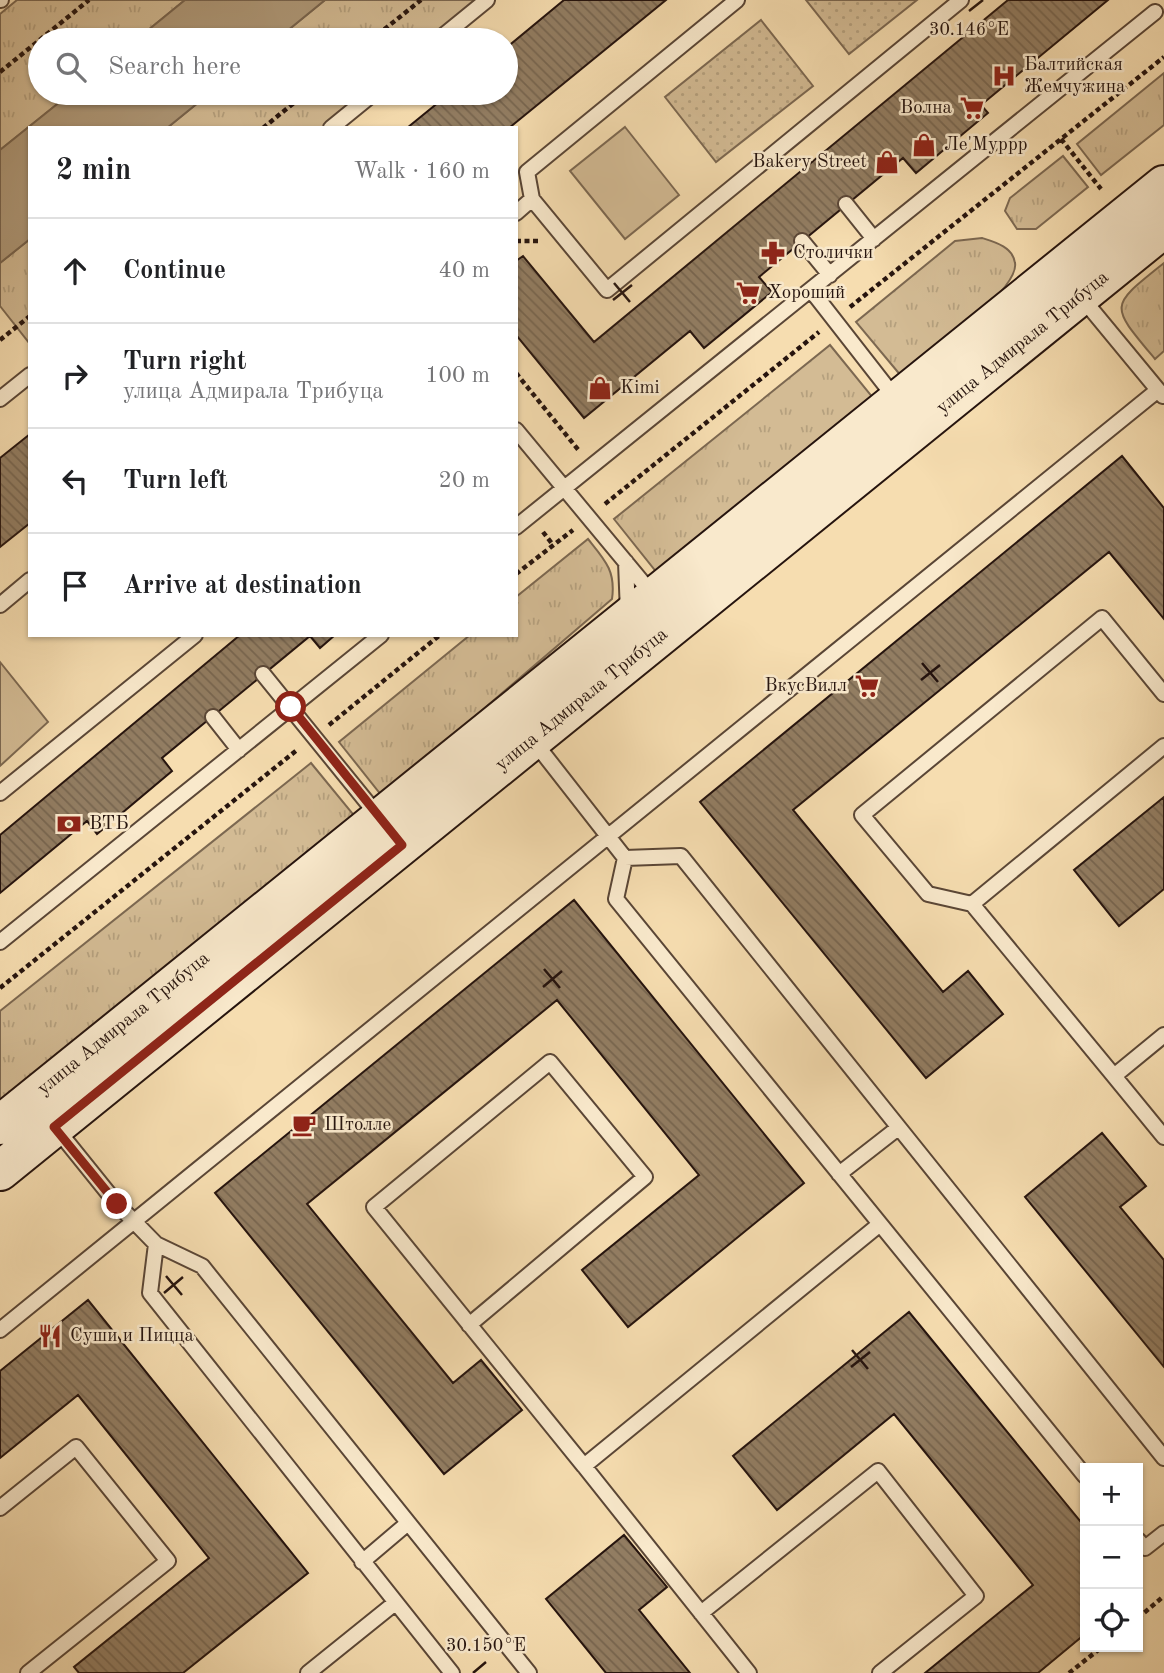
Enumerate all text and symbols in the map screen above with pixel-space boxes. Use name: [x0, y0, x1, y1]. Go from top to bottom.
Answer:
text: 30.146°E: [929, 21, 1009, 39]
search box: [28, 28, 518, 105]
icon: search: [52, 48, 90, 86]
text: Search here: [108, 54, 241, 80]
place label: Балтийская Жемчужина: [1024, 56, 1126, 97]
hospital icon: Балтийская Жемчужина: [990, 62, 1018, 90]
supermarket icon: Волна: [958, 94, 986, 122]
place label: Волна: [900, 99, 953, 118]
shop icon: Ле'Муррр: [910, 131, 938, 159]
place label: Ле'Муррр: [944, 136, 1028, 155]
shop icon: Bakery Street: [873, 148, 901, 176]
place label: Bakery Street: [752, 153, 867, 172]
text: 2 min: [56, 156, 131, 186]
text: Walk · 160 m: [354, 160, 490, 183]
pharmacy icon: Столички: [759, 239, 787, 267]
place label: Столички: [793, 244, 873, 263]
icon: ahead: [56, 252, 94, 290]
text: Continue: [123, 258, 226, 284]
text: 40 m: [439, 259, 490, 282]
street label: улица Адмирала Трибуца: [933, 267, 1113, 418]
supermarket icon: Хороший: [734, 279, 762, 307]
place label: Хороший: [768, 284, 845, 303]
text: Turn right: [123, 349, 246, 375]
icon: right: [56, 357, 94, 395]
text: 100 m: [425, 364, 490, 387]
shop icon: Kimi: [586, 374, 614, 402]
place label: Kimi: [620, 379, 660, 398]
text: улица Адмирала Трибуца: [123, 380, 384, 403]
icon: left: [56, 462, 94, 500]
text: Turn left: [123, 468, 228, 494]
text: 20 m: [439, 469, 490, 492]
icon: arrive: [56, 567, 94, 605]
text: Arrive at destination: [123, 573, 362, 599]
street label: улица Адмирала Трибуца: [492, 624, 672, 775]
supermarket icon: ВкусВилл: [853, 672, 881, 700]
place label: ВкусВилл: [764, 677, 847, 696]
route start: [275, 691, 306, 722]
bank icon: ВТБ: [55, 810, 83, 838]
place label: ВТБ: [89, 815, 129, 834]
street label: улица Адмирала Трибуца: [34, 948, 214, 1099]
cafe icon: Штолле: [290, 1111, 318, 1139]
place label: Штолле: [324, 1116, 391, 1135]
route end: [101, 1188, 132, 1219]
restaurant icon: Суши и Пицца: [36, 1322, 64, 1350]
place label: Суши и Пицца: [70, 1327, 194, 1346]
map controls: [1080, 1463, 1143, 1652]
button: +: [1080, 1463, 1143, 1526]
button: −: [1080, 1526, 1143, 1589]
button: locate: [1080, 1589, 1143, 1652]
text: 30.150°E: [446, 1637, 526, 1655]

